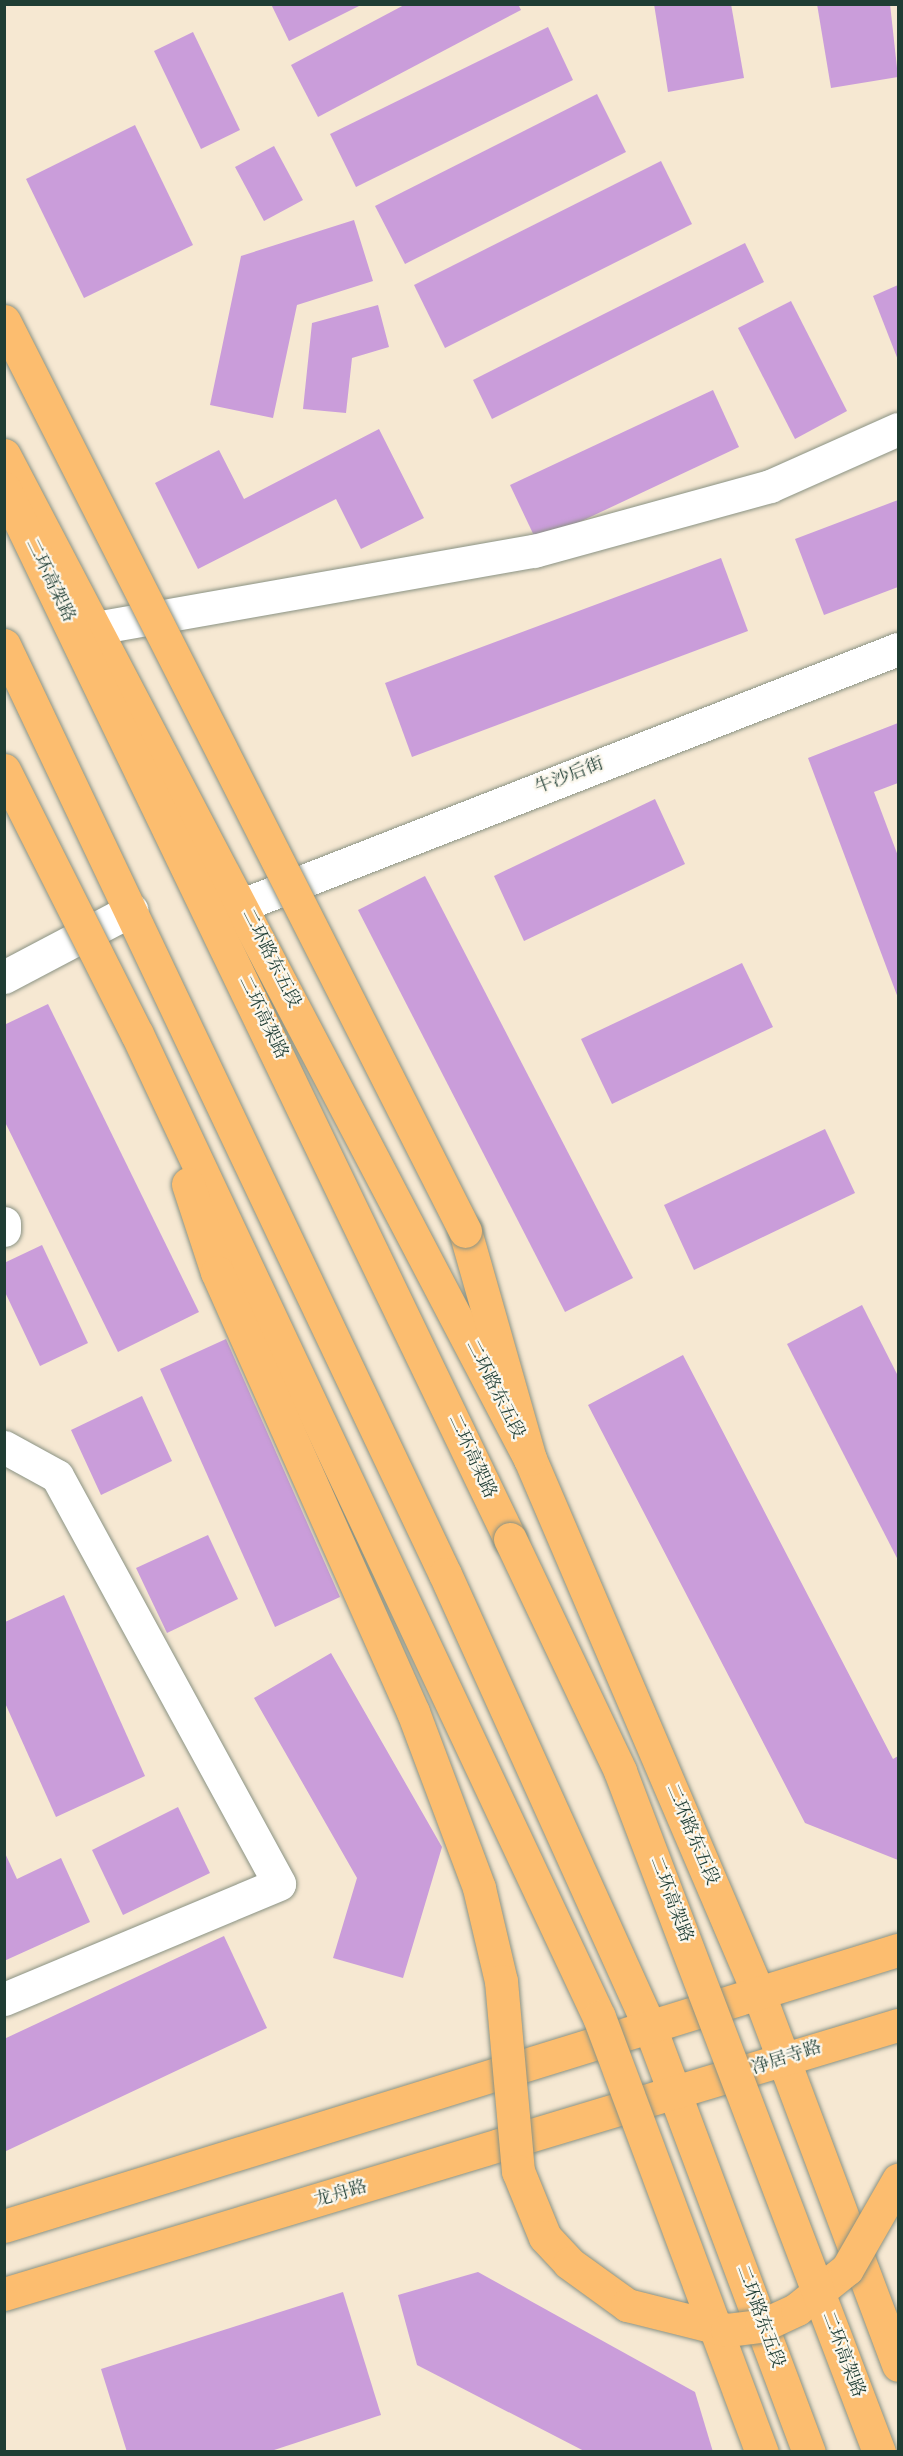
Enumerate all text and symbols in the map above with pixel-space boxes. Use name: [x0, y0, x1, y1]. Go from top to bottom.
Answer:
street label: 二环高架路: [20, 536, 78, 626]
street label: 牛沙后街: [533, 754, 607, 800]
street label: 二环路东五段: [236, 906, 304, 1012]
street label: 二环高架路: [233, 973, 291, 1063]
street label: 二环路东五段: [460, 1337, 528, 1443]
street label: 二环高架路: [442, 1412, 500, 1502]
street label: 二环路东五段: [660, 1781, 722, 1889]
street label: 二环高架路: [644, 1854, 696, 1946]
street label: 净居寺路: [749, 2038, 825, 2080]
street label: 龙舟路: [312, 2177, 370, 2213]
street label: 二环路东五段: [730, 2263, 788, 2371]
street label: 二环高架路: [816, 2309, 868, 2401]

